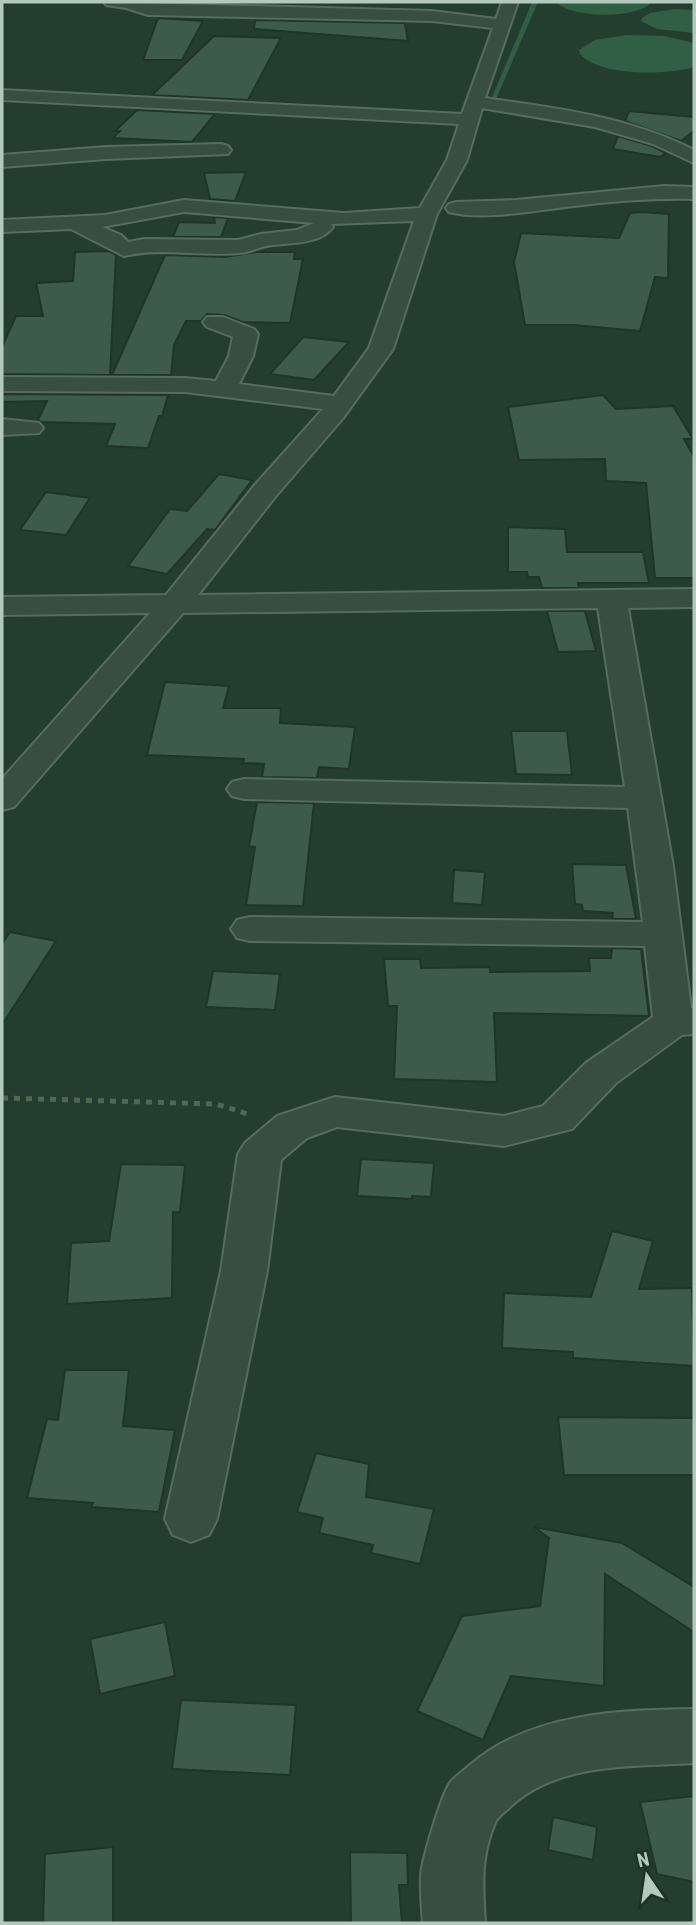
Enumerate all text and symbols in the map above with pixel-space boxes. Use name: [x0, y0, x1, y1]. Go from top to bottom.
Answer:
north arrow: [612, 1841, 682, 1911]
text: N: [635, 1847, 652, 1872]

